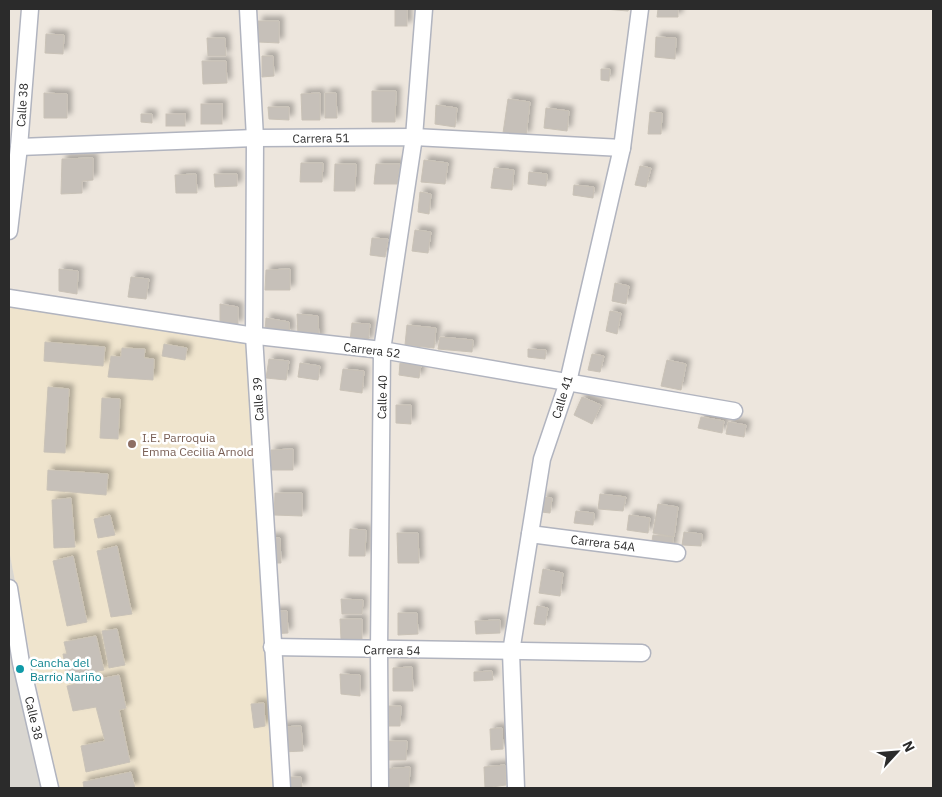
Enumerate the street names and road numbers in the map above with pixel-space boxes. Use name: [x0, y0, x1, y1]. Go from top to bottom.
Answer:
street label: Calle 38: [13, 82, 31, 128]
street label: Carrera 51: [292, 130, 350, 146]
street label: Carrera 52: [343, 339, 401, 361]
street label: Calle 41: [548, 374, 576, 420]
street label: Calle 40: [374, 375, 390, 419]
street label: Calle 39: [249, 377, 267, 421]
street label: Carrera 54A: [570, 532, 636, 554]
street label: Carrera 54: [363, 642, 421, 658]
street label: Calle 38: [22, 695, 46, 741]

